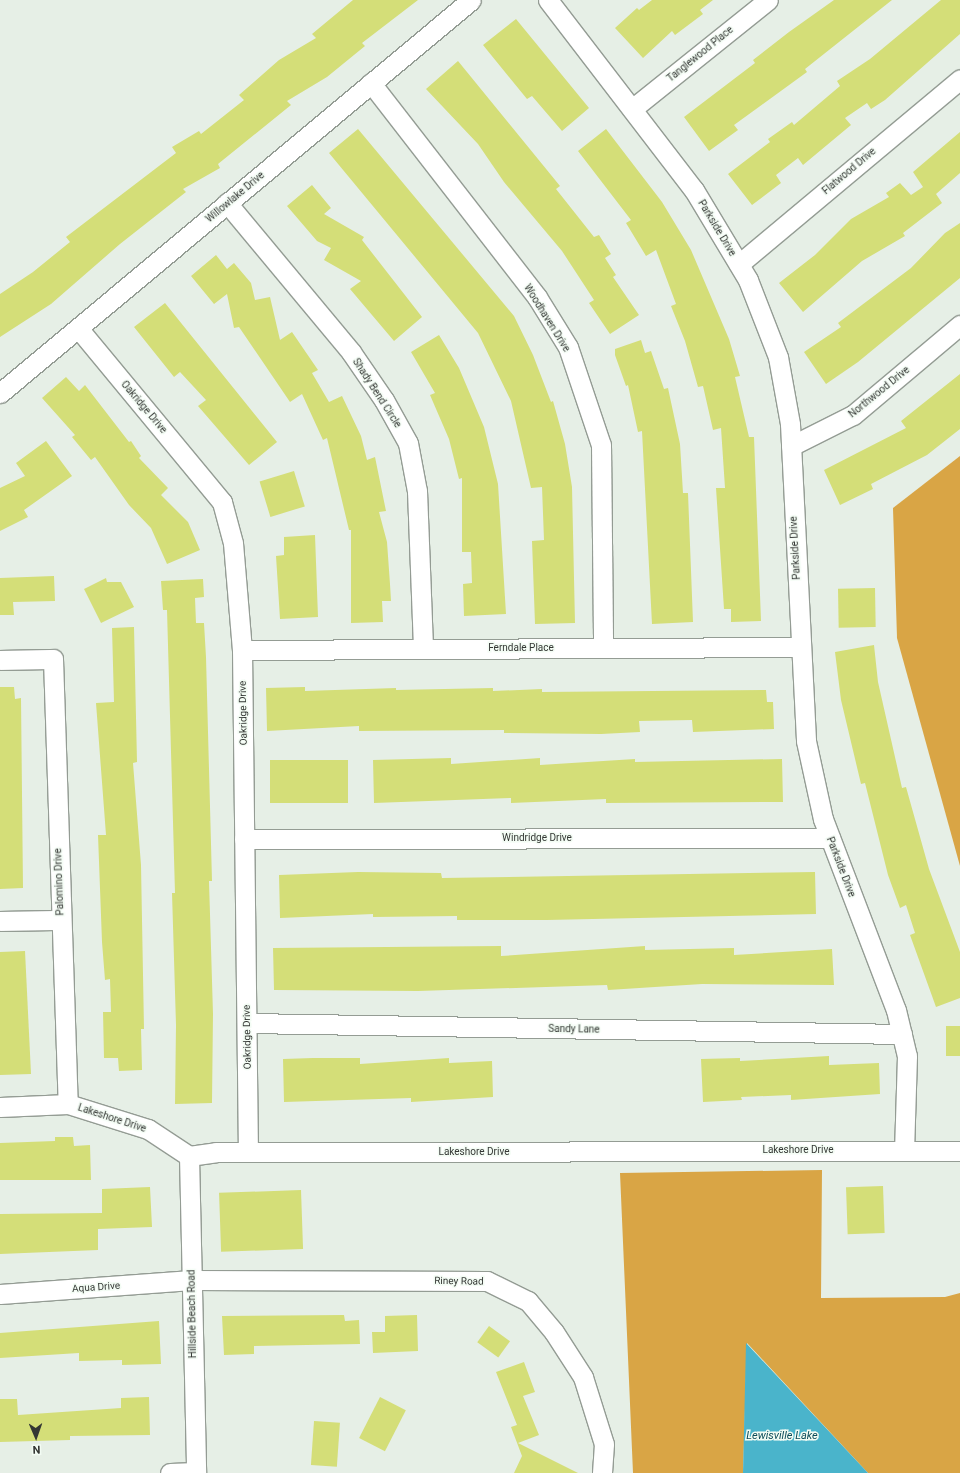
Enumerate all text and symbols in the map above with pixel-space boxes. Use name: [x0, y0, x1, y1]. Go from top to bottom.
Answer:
street label: Tanglewood Place: [665, 24, 735, 84]
street label: Flatwood Drive: [820, 145, 878, 197]
street label: Willowlake Drive: [203, 169, 267, 225]
street label: Parkside Drive: [695, 198, 739, 258]
street label: Woodhaven Drive: [521, 282, 573, 354]
street label: Shady Bend Circle: [350, 356, 404, 430]
street label: Northwood Drive: [846, 364, 912, 420]
street label: Oakridge Drive: [119, 378, 169, 436]
street label: Parkside Drive: [787, 516, 803, 580]
street label: Ferndale Place: [488, 642, 554, 654]
street label: Oakridge Drive: [236, 681, 250, 745]
street label: Windridge Drive: [502, 832, 572, 844]
street label: Parkside Drive: [824, 835, 858, 899]
street label: Palomino Drive: [52, 848, 66, 916]
street label: Oakridge Drive: [240, 1005, 254, 1069]
street label: Sandy Lane: [548, 1023, 600, 1035]
street label: Lakeshore Drive: [76, 1101, 148, 1135]
street label: Lakeshore Drive: [762, 1144, 834, 1156]
street label: Lakeshore Drive: [438, 1146, 510, 1158]
street label: Hillside Beach Road: [185, 1270, 199, 1358]
street label: Riney Road: [434, 1275, 484, 1287]
street label: Aqua Drive: [72, 1279, 120, 1295]
north arrow: [16, 1417, 56, 1457]
water label: Lewisville Lake: [746, 1429, 818, 1443]
text: N: [32, 1443, 41, 1456]

